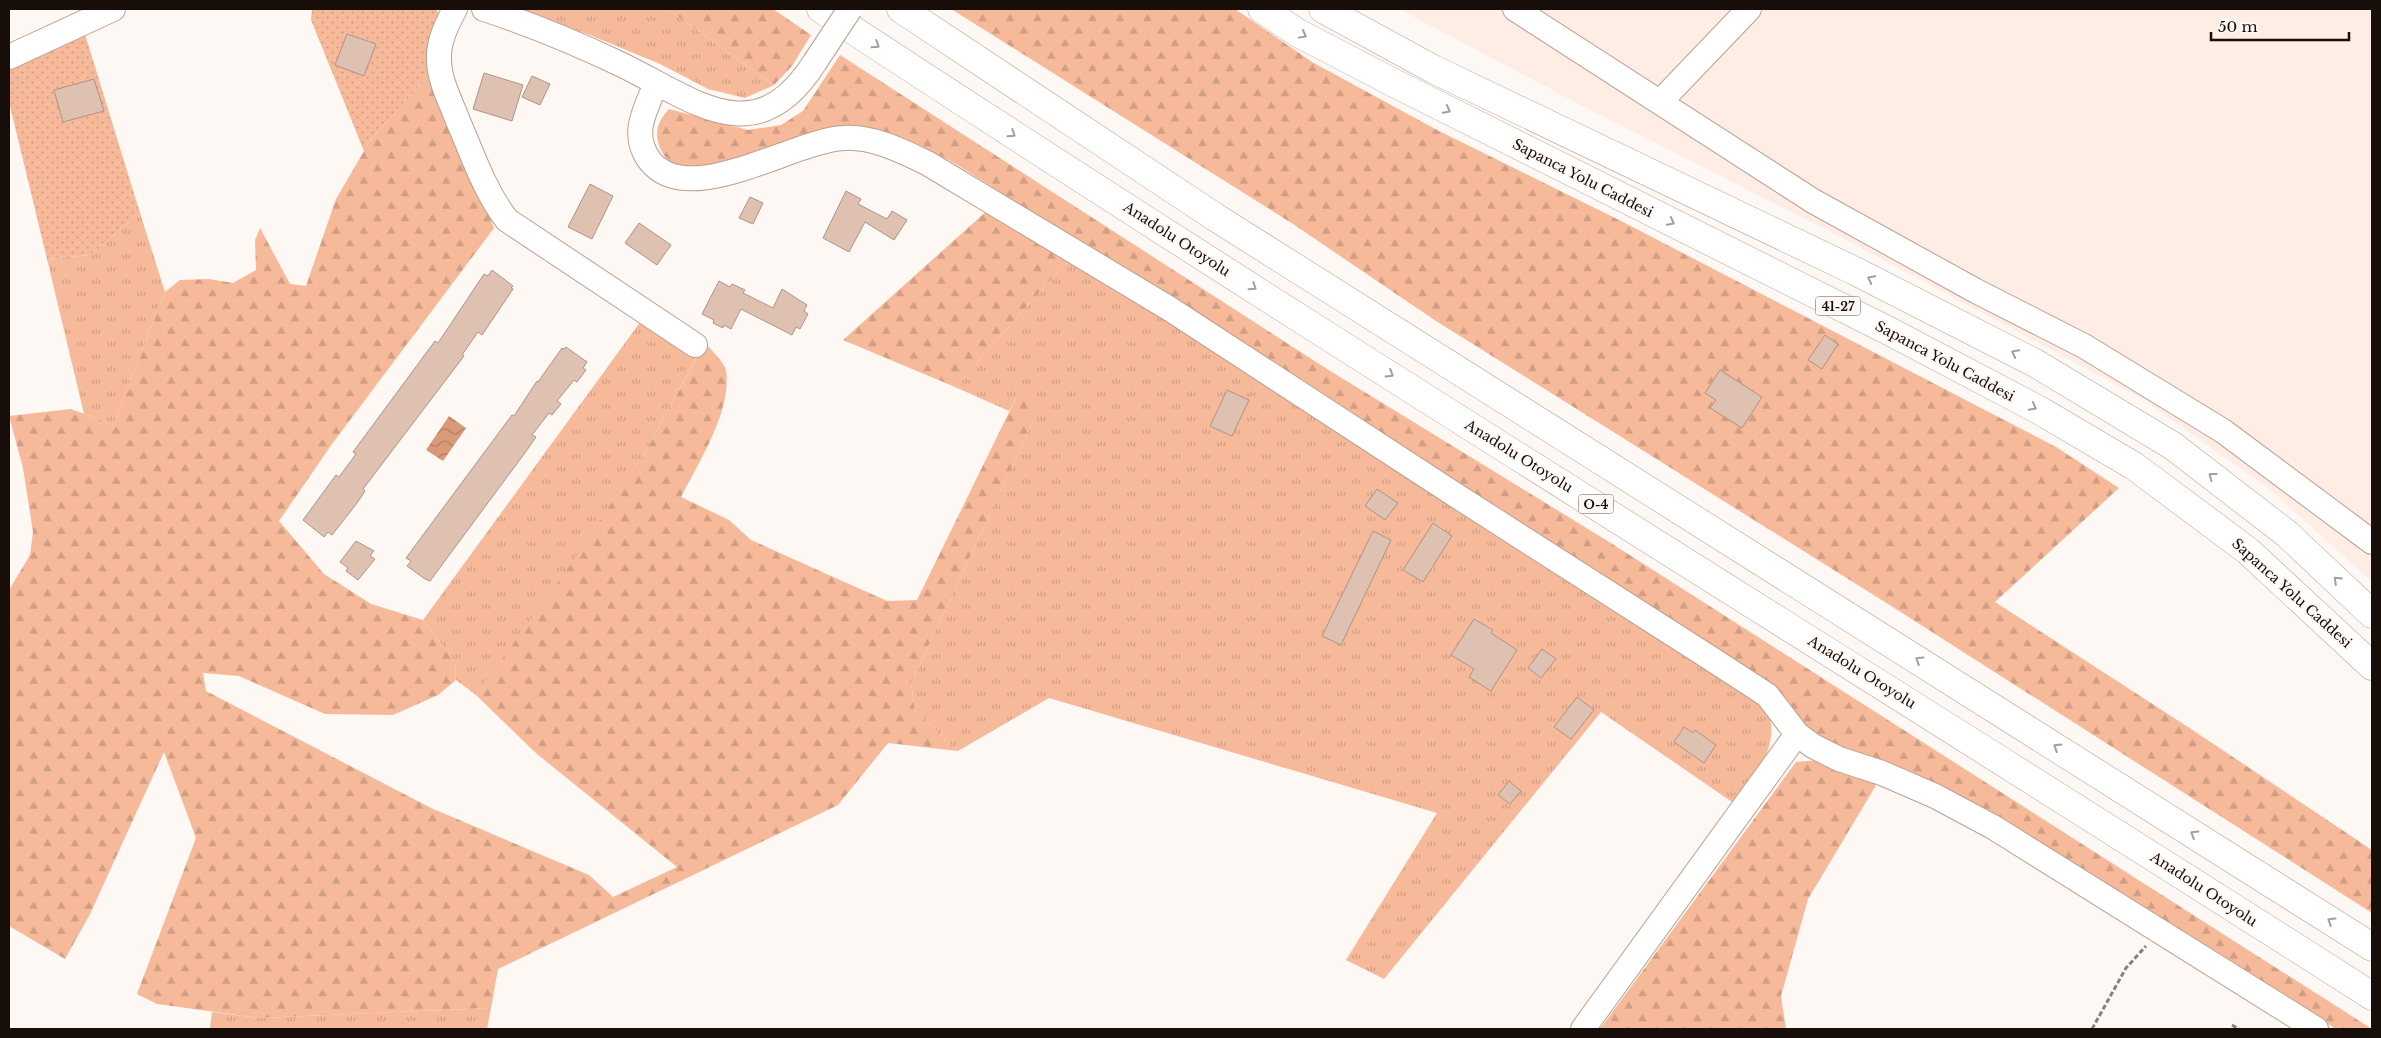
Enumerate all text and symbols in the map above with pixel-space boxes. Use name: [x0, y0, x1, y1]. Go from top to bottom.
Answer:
scale bar: [2211, 10, 2348, 42]
text: 50 m: [2218, 17, 2258, 36]
one-way arrow: [1297, 29, 1306, 39]
one-way arrow: [871, 39, 880, 48]
one-way arrow: [1442, 104, 1451, 114]
one-way arrow: [1007, 128, 1016, 137]
street label: Sapanca Yolu Caddesi: [1510, 135, 1656, 221]
street label: Anadolu Otoyolu: [1119, 197, 1234, 281]
one-way arrow: [1665, 216, 1674, 226]
one-way arrow: [1867, 275, 1876, 285]
one-way arrow: [1247, 281, 1256, 291]
road number: 41-27: [1816, 296, 1860, 316]
street label: Sapanca Yolu Caddesi: [1872, 317, 2018, 405]
one-way arrow: [2012, 349, 2021, 359]
one-way arrow: [1384, 368, 1393, 378]
one-way arrow: [2028, 401, 2037, 411]
street label: Anadolu Otoyolu: [1461, 415, 1577, 497]
one-way arrow: [2209, 474, 2218, 482]
road number: O-4: [1578, 494, 1614, 514]
street label: Sapanca Yolu Caddesi: [2228, 534, 2356, 652]
one-way arrow: [2333, 577, 2342, 586]
street label: Anadolu Otoyolu: [1804, 631, 1920, 713]
one-way arrow: [1916, 657, 1925, 666]
one-way arrow: [2053, 743, 2062, 753]
one-way arrow: [2190, 830, 2199, 840]
street label: Anadolu Otoyolu: [2146, 847, 2261, 931]
one-way arrow: [2327, 917, 2336, 927]

